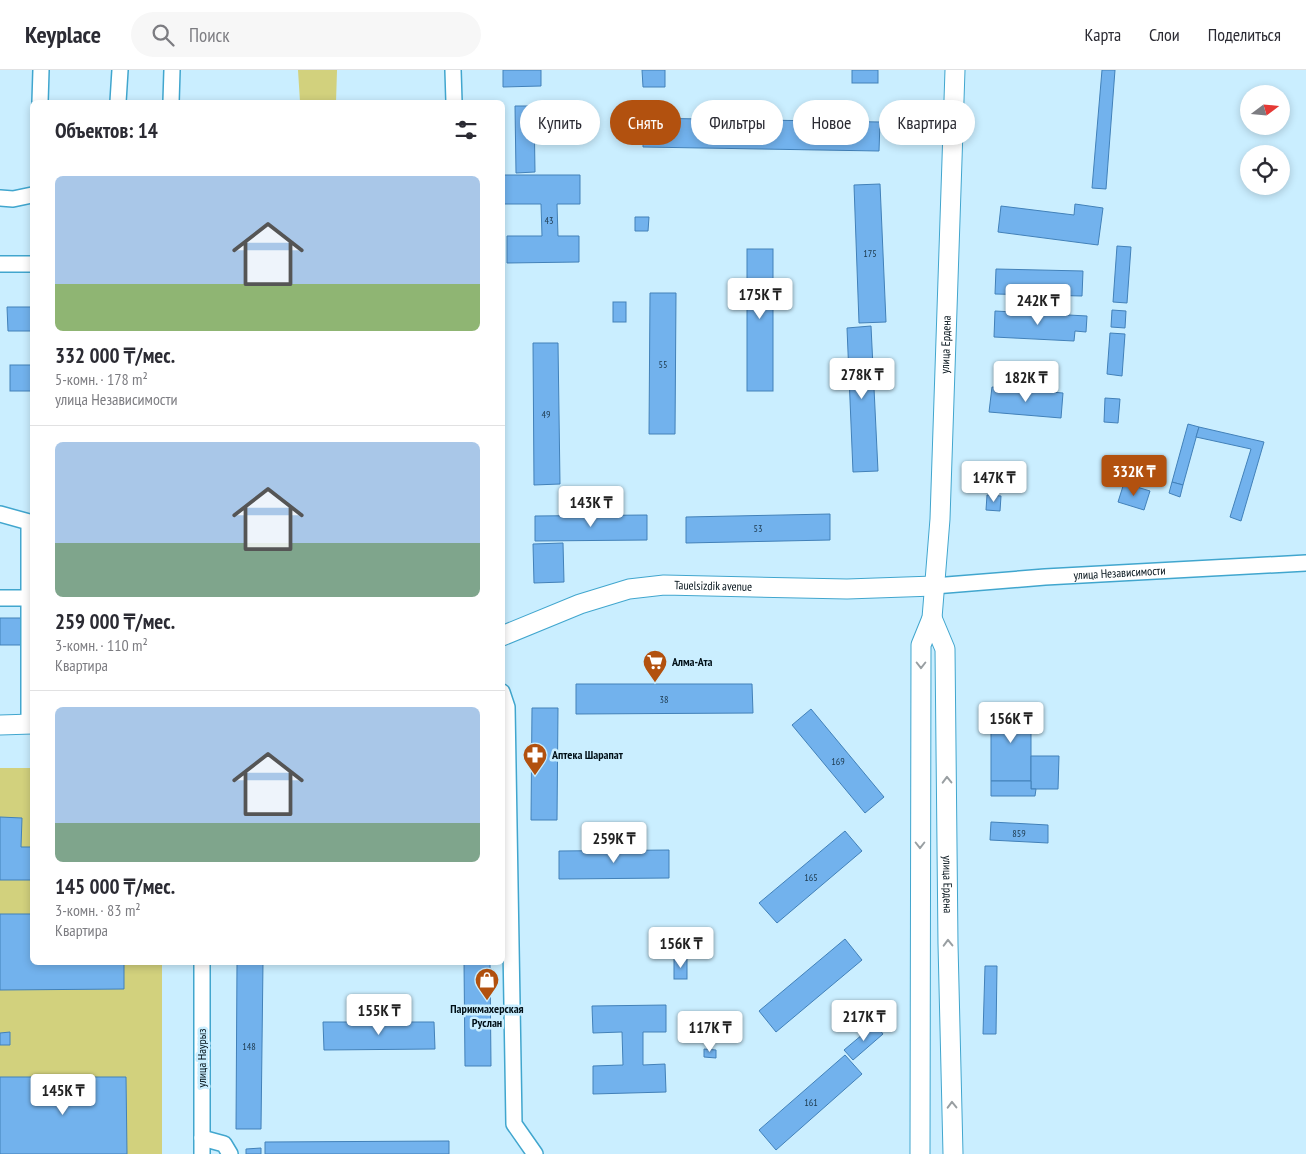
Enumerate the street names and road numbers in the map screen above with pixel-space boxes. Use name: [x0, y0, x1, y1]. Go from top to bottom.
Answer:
street label: улица Ердена: [937, 315, 954, 374]
street label: улица Независимости: [1073, 563, 1166, 582]
street label: Tauelsizdik avenue: [674, 577, 752, 594]
street label: улица Ердена: [940, 855, 956, 914]
street label: улица Наурыз: [194, 1029, 209, 1087]

